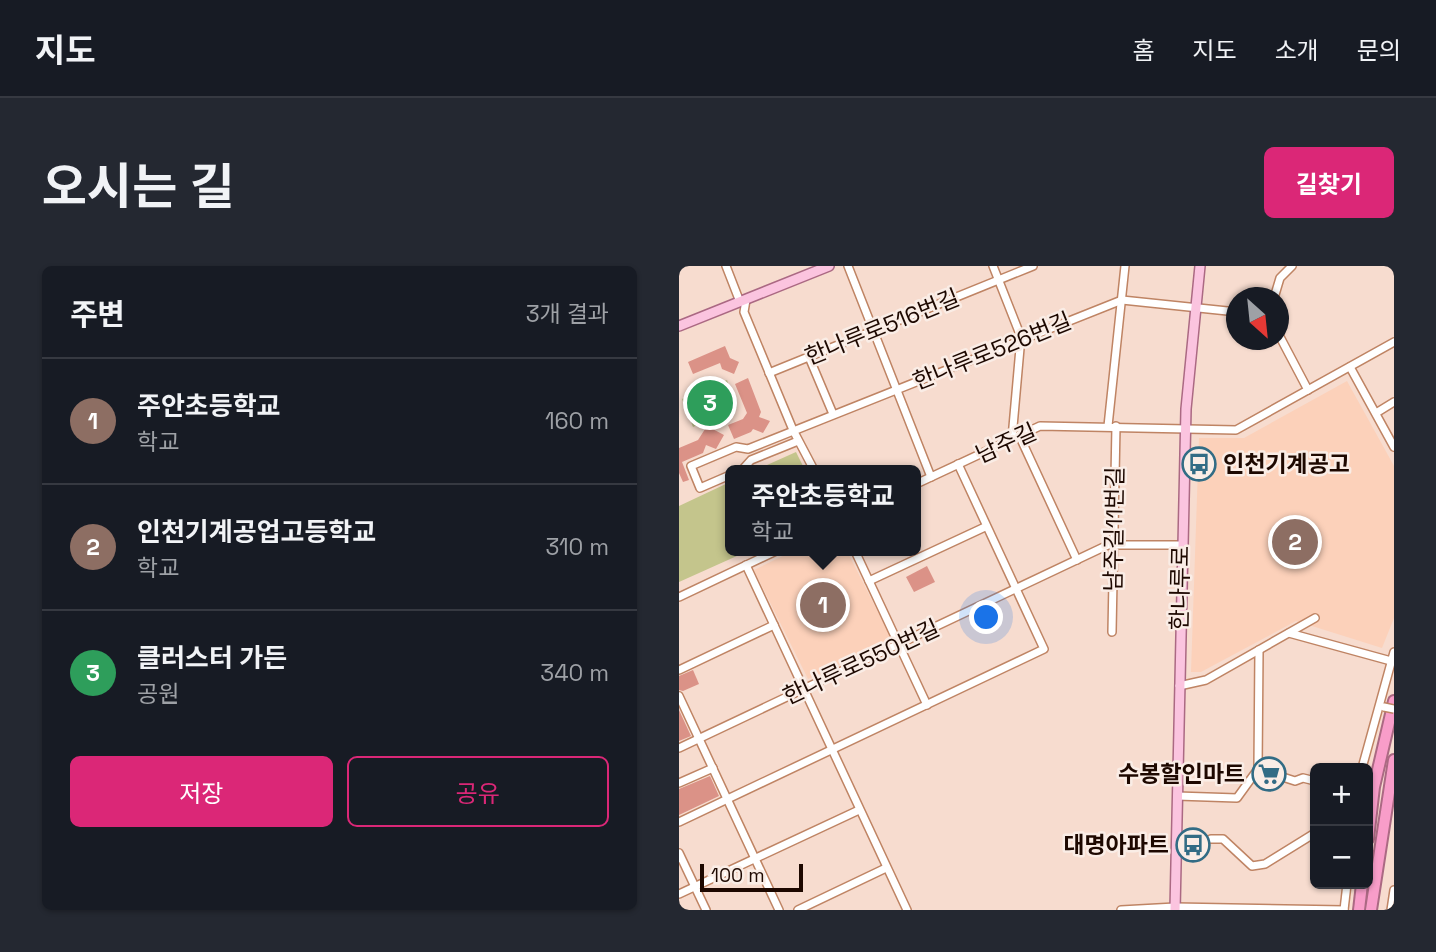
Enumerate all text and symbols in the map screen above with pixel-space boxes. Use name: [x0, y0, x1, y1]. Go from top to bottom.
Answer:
text: 지도: [35, 30, 96, 72]
text: 홈: [1132, 35, 1154, 66]
text: 지도: [1192, 35, 1237, 66]
text: 소개: [1275, 35, 1319, 66]
text: 문의: [1357, 35, 1401, 66]
button: 길찾기: [1264, 147, 1394, 218]
text: 오시는 길: [42, 156, 235, 218]
street label: 한나루로516번길: [800, 282, 964, 372]
north arrow: [1226, 287, 1289, 350]
text: 주변: [70, 295, 125, 334]
text: 3개 결과: [526, 299, 609, 329]
street label: 한나루로526번길: [908, 306, 1076, 396]
pin: 3: [687, 377, 733, 429]
text: 주안초등학교: [137, 389, 281, 423]
text: 1: [88, 406, 98, 436]
text: 160 m: [545, 406, 609, 436]
street label: 남주길: [971, 416, 1041, 470]
text: 학교: [137, 427, 179, 457]
bus stop icon: 인천기계공고: [1180, 445, 1218, 483]
place label: 인천기계공고: [1223, 449, 1350, 479]
popup: [725, 465, 921, 556]
street label: 남주길11번길: [1098, 466, 1130, 592]
text: 주안초등학교: [751, 479, 895, 513]
text: 인천기계공업고등학교: [137, 515, 376, 549]
pin: 2: [1272, 516, 1318, 568]
text: 학교: [751, 517, 794, 547]
text: 2: [86, 532, 100, 562]
text: 310 m: [545, 532, 609, 562]
street label: 한나루로: [1164, 545, 1196, 631]
text: 학교: [137, 553, 179, 583]
pin: 1: [800, 579, 846, 631]
your location: [969, 600, 1003, 634]
street label: 한나루로550번길: [778, 613, 944, 711]
text: 클러스터 가든: [137, 641, 287, 675]
text: 3: [86, 658, 100, 688]
text: 340 m: [540, 658, 609, 688]
text: 공원: [137, 679, 179, 709]
supermarket icon: 수봉할인마트: [1250, 755, 1288, 793]
button: 저장: [70, 756, 333, 827]
button: 공유: [347, 756, 609, 827]
place label: 수봉할인마트: [1118, 759, 1245, 789]
map controls: [1310, 763, 1373, 889]
button: +: [1310, 763, 1373, 826]
bus stop icon: 대명아파트: [1174, 826, 1212, 864]
button: −: [1310, 826, 1373, 889]
place label: 대명아파트: [1063, 830, 1169, 860]
scale bar: [700, 861, 803, 893]
text: 100 m: [711, 863, 765, 888]

